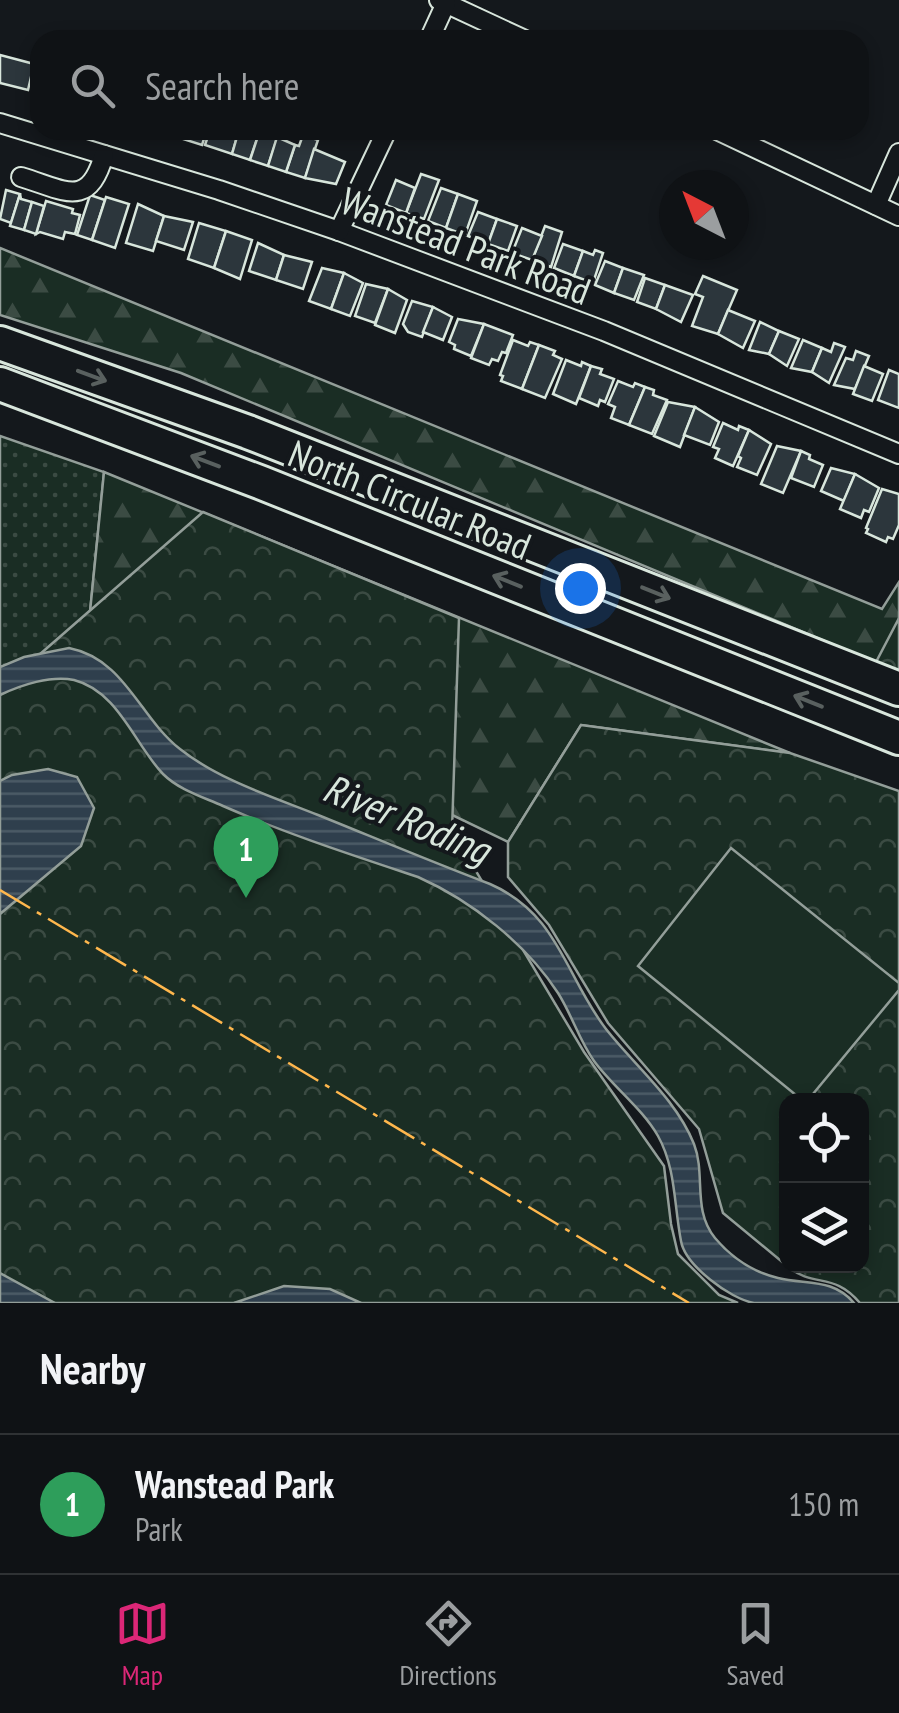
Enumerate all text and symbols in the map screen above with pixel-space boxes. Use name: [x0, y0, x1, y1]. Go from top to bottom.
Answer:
search box: [30, 30, 869, 140]
icon: search: [65, 58, 120, 113]
text: Search here: [145, 61, 299, 110]
north arrow: [659, 170, 749, 260]
street label: Wanstead Park Road: [334, 175, 598, 315]
one-way arrow: [75, 368, 106, 386]
street label: North Circular Road: [282, 428, 538, 570]
one-way arrow: [190, 451, 221, 469]
your location: [555, 563, 606, 614]
one-way arrow: [492, 570, 523, 588]
one-way arrow: [640, 586, 671, 604]
one-way arrow: [794, 691, 824, 709]
water label: River Roding: [316, 761, 500, 876]
pin: 1: [214, 816, 278, 898]
map controls: [779, 1093, 869, 1273]
button: locate: [779, 1093, 869, 1183]
button: layers: [779, 1183, 869, 1273]
text: Nearby: [40, 1341, 145, 1396]
text: Wanstead Park: [135, 1459, 334, 1508]
text: 1: [65, 1483, 80, 1525]
text: 150 m: [788, 1483, 859, 1525]
text: Park: [135, 1508, 183, 1550]
tab: Map: [115, 1596, 170, 1693]
tab: Directions: [399, 1596, 497, 1693]
tab: Saved: [726, 1596, 784, 1693]

